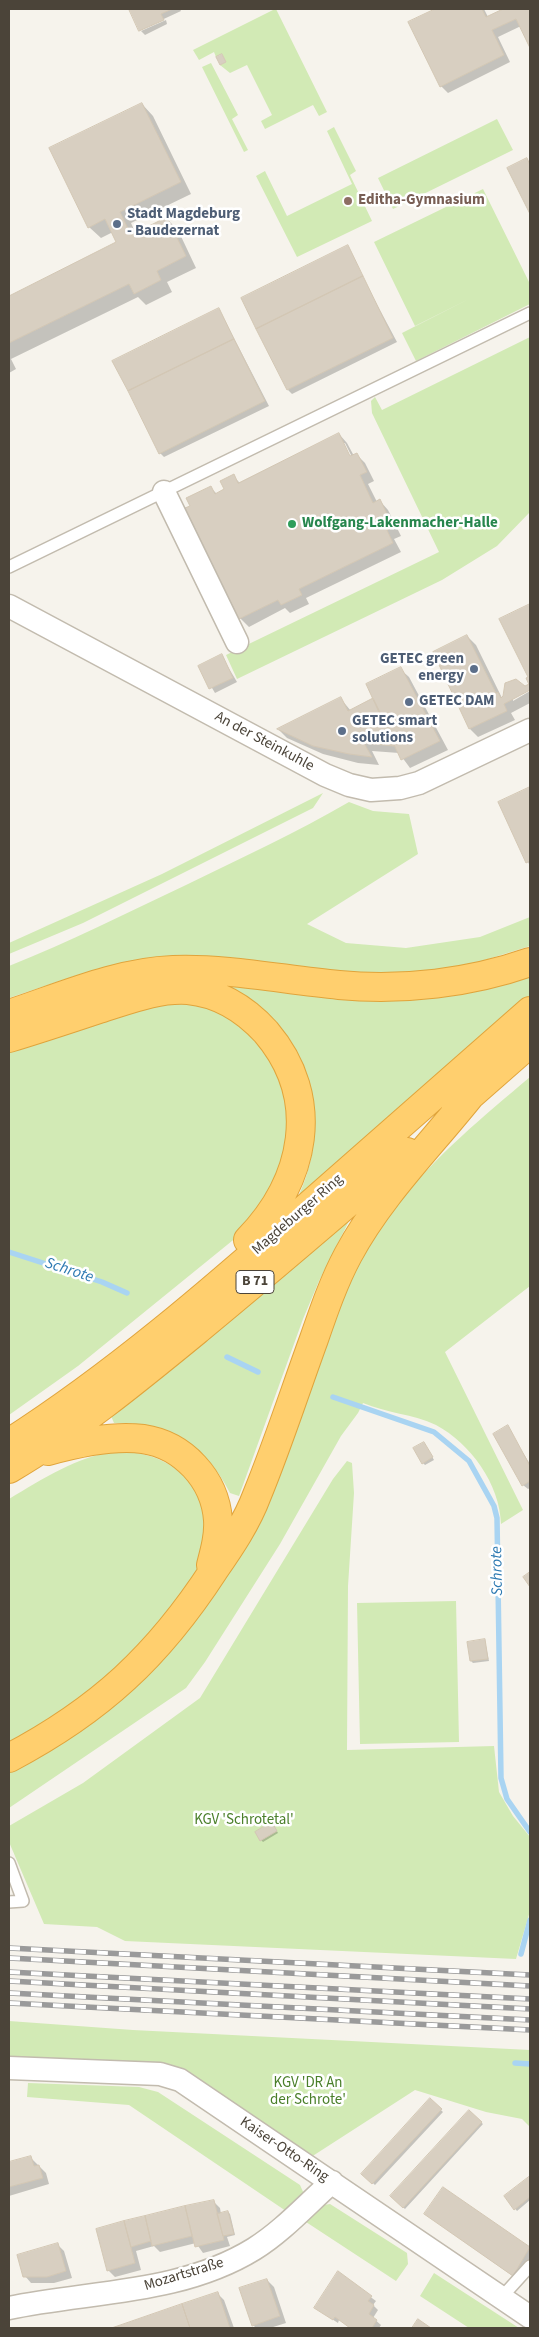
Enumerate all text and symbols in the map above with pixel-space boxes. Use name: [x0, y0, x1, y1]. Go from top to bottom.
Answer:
place label: Editha-Gymnasium: [358, 192, 485, 210]
marker: Editha-Gymnasium: [342, 195, 354, 207]
place label: Stadt Magdeburg - Baudezernat: [127, 206, 240, 241]
marker: Stadt Magdeburg - Baudezernat: [111, 218, 123, 230]
place label: Wolfgang-Lakenmacher-Halle: [302, 515, 498, 533]
marker: Wolfgang-Lakenmacher-Halle: [286, 518, 298, 530]
place label: GETEC green energy: [380, 651, 464, 686]
marker: GETEC green energy: [468, 663, 480, 675]
place label: GETEC DAM: [419, 693, 494, 711]
marker: GETEC DAM: [403, 696, 415, 708]
street label: An der Steinkuhle: [211, 708, 317, 776]
place label: GETEC smart solutions: [352, 713, 437, 748]
marker: GETEC smart solutions: [336, 725, 348, 737]
street label: Magdeburger Ring: [249, 1171, 347, 1259]
water label: Schrote: [42, 1254, 96, 1288]
road number: B 71: [236, 1270, 274, 1294]
water label: Schrote: [488, 1546, 508, 1596]
park label: KGV 'Schrotetal': [194, 1812, 294, 1830]
park label: KGV 'DR An der Schrote': [270, 2075, 346, 2110]
street label: Kaiser-Otto-Ring: [236, 2114, 332, 2186]
street label: Mozartstraße: [142, 2254, 226, 2296]

